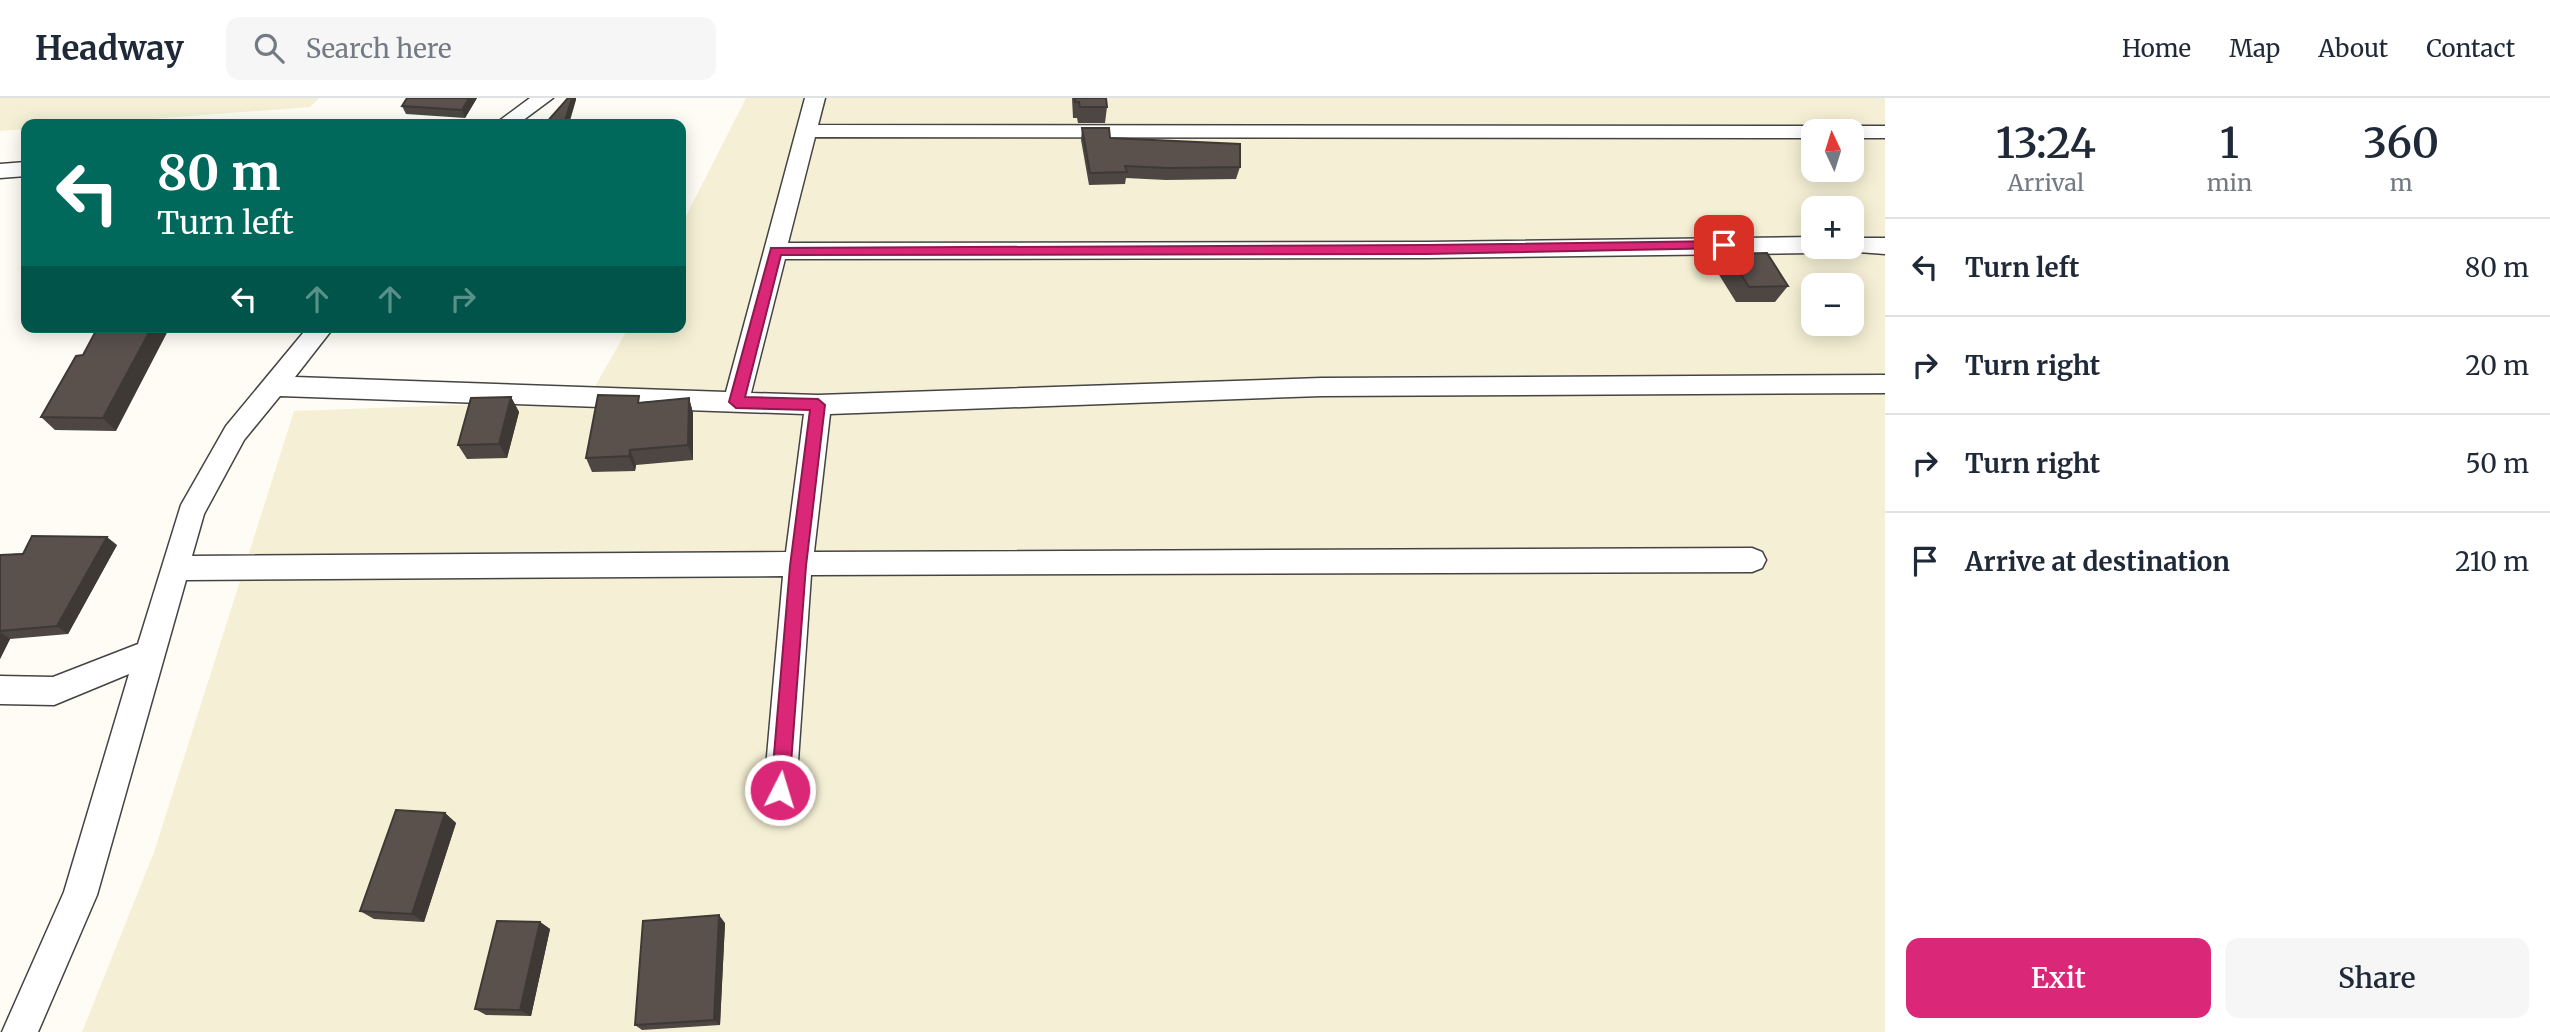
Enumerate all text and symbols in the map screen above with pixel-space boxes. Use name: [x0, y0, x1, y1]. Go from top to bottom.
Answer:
search box: [226, 17, 716, 80]
text: Headway: [35, 28, 184, 69]
icon: search: [250, 29, 288, 67]
text: Search here: [306, 32, 452, 65]
text: Home: [2122, 33, 2191, 64]
text: Map: [2229, 33, 2280, 64]
text: About: [2318, 33, 2388, 64]
text: Contact: [2426, 33, 2515, 64]
text: 13:24: [1996, 117, 2096, 169]
text: 1: [2220, 117, 2239, 169]
text: 360: [2363, 117, 2439, 169]
north arrow: [1801, 119, 1864, 182]
map controls: [1801, 119, 1864, 336]
text: 80 m: [157, 142, 280, 203]
icon: left: [42, 147, 133, 238]
text: Arrival: [2007, 168, 2084, 197]
text: min: [2207, 168, 2252, 197]
text: m: [2390, 168, 2412, 197]
button: +: [1801, 196, 1864, 259]
text: Turn left: [157, 203, 294, 243]
pin: [1694, 215, 1754, 275]
icon: arrive: [1705, 226, 1743, 264]
icon: left: [1906, 248, 1944, 286]
text: Turn left: [1965, 251, 2079, 284]
text: 80 m: [2465, 251, 2529, 284]
button: −: [1801, 273, 1864, 336]
icon: left: [225, 280, 263, 318]
icon: ahead: [298, 280, 336, 318]
icon: ahead: [371, 280, 409, 318]
icon: right: [444, 280, 482, 318]
icon: right: [1906, 346, 1944, 384]
text: Turn right: [1965, 349, 2100, 382]
text: 20 m: [2465, 349, 2529, 382]
icon: right: [1906, 444, 1944, 482]
text: Turn right: [1965, 447, 2100, 480]
text: 50 m: [2465, 447, 2529, 480]
icon: arrive: [1906, 542, 1944, 580]
text: Arrive at destination: [1965, 545, 2230, 578]
text: 210 m: [2455, 545, 2529, 578]
position arrow: [743, 753, 817, 827]
button: Exit: [1906, 938, 2211, 1018]
button: Share: [2225, 938, 2529, 1018]

